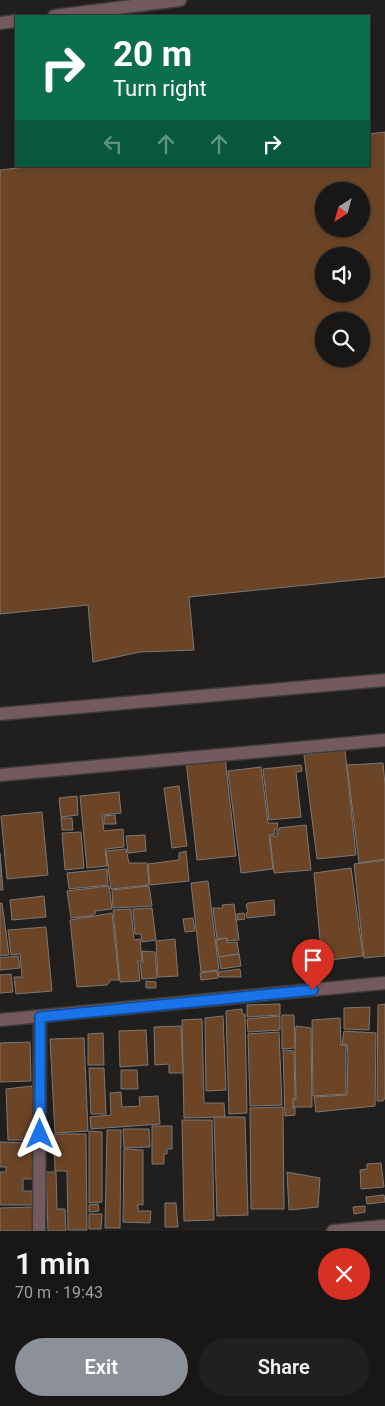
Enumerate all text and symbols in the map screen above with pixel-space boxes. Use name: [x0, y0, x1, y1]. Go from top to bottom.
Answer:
text: 20 m: [113, 34, 192, 75]
icon: right: [30, 35, 95, 100]
text: Turn right: [113, 76, 207, 101]
icon: left: [99, 130, 127, 158]
icon: ahead: [152, 130, 180, 158]
icon: ahead: [205, 130, 233, 158]
icon: right: [258, 130, 286, 158]
north arrow: [315, 182, 370, 238]
map controls: [315, 182, 370, 367]
button: sound: [315, 247, 370, 302]
button: search: [315, 312, 370, 367]
pin: [292, 939, 334, 990]
icon: arrive: [299, 946, 327, 974]
position arrow: [13, 1107, 65, 1159]
text: 1 min: [15, 1246, 90, 1281]
button: close: [318, 1248, 370, 1300]
text: 70 m · 19:43: [15, 1283, 103, 1302]
button: Exit: [15, 1338, 188, 1396]
button: Share: [198, 1338, 370, 1396]

